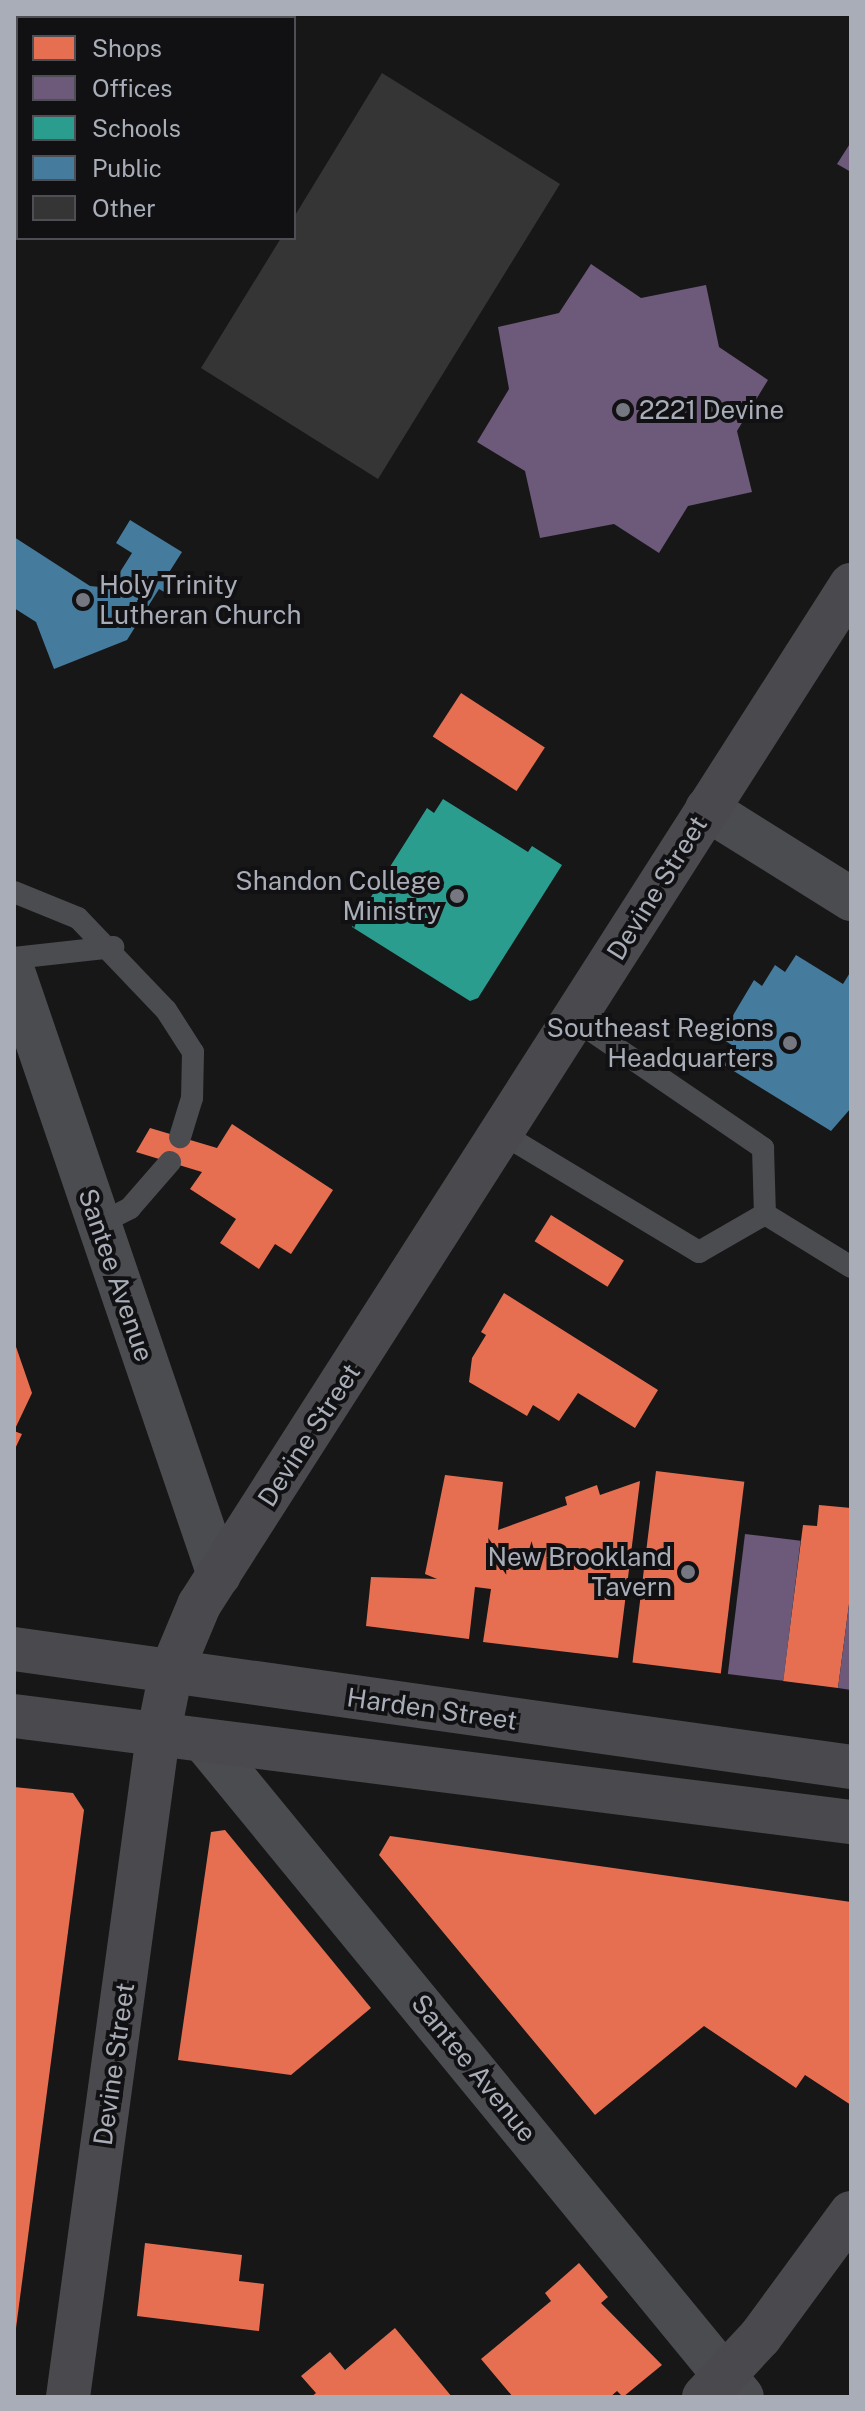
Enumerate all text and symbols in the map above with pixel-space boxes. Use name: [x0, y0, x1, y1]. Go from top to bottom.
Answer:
legend: [16, 16, 296, 240]
text: Shops: [92, 34, 162, 62]
text: Offices: [92, 74, 172, 102]
text: Schools: [92, 114, 181, 142]
text: Public: [92, 154, 162, 182]
text: Other: [92, 194, 156, 222]
place label: 2221 Devine: [639, 394, 784, 426]
marker: 2221 Devine: [614, 401, 632, 419]
place label: Holy Trinity Lutheran Church: [99, 569, 301, 630]
marker: Holy Trinity Lutheran Church: [74, 591, 92, 609]
street label: Devine Street: [600, 810, 714, 966]
place label: Shandon College Ministry: [235, 865, 441, 926]
marker: Shandon College Ministry: [448, 887, 466, 905]
place label: Southeast Regions Headquarters: [546, 1012, 774, 1074]
marker: Southeast Regions Headquarters: [781, 1034, 799, 1052]
street label: Santee Avenue: [72, 1184, 160, 1366]
street label: Devine Street: [251, 1358, 367, 1512]
place label: New Brookland Tavern: [487, 1541, 672, 1602]
marker: New Brookland Tavern: [679, 1563, 697, 1581]
street label: Harden Street: [345, 1682, 519, 1736]
street label: Devine Street: [87, 1981, 141, 2147]
street label: Santee Avenue: [405, 1988, 543, 2148]

